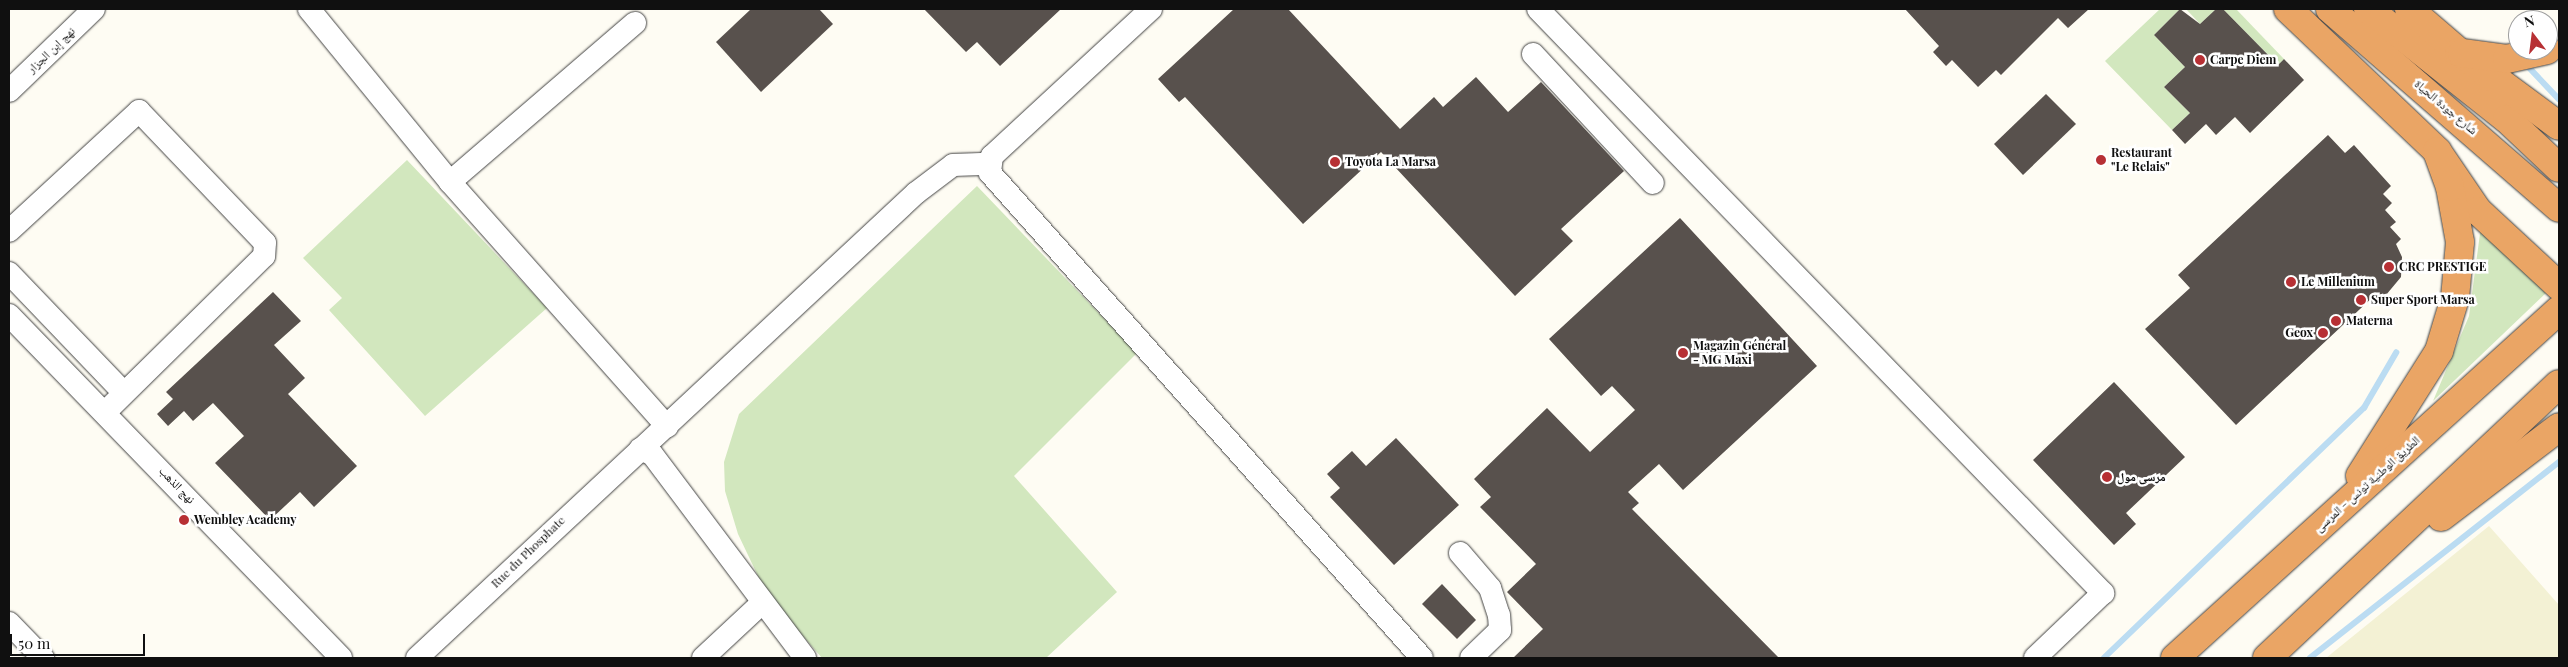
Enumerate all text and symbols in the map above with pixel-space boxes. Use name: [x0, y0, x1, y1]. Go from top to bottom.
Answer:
north arrow: [2508, 10, 2558, 60]
text: N: [2522, 11, 2537, 31]
street label: نهج إبن الجزار: [24, 24, 78, 76]
place label: Carpe Diem: [2210, 53, 2276, 67]
marker: Carpe Diem: [2194, 54, 2206, 66]
street label: شارع جودة الحياة: [2412, 77, 2480, 137]
place label: Restaurant "Le Relais": [2111, 146, 2172, 174]
marker: Restaurant "Le Relais": [2095, 154, 2107, 166]
place label: Toyota La Marsa: [1345, 155, 1436, 169]
marker: Toyota La Marsa: [1329, 156, 1341, 168]
place label: CRC PRESTIGE: [2399, 260, 2486, 274]
marker: CRC PRESTIGE: [2383, 261, 2395, 273]
place label: Le Millenium: [2301, 275, 2375, 289]
marker: Le Millenium: [2285, 276, 2297, 288]
place label: Super Sport Marsa: [2371, 293, 2475, 307]
marker: Super Sport Marsa: [2355, 294, 2367, 306]
place label: Materna: [2346, 314, 2393, 328]
marker: Materna: [2330, 315, 2342, 327]
place label: Geox: [2285, 326, 2313, 340]
marker: Geox: [2317, 327, 2329, 339]
place label: Magazin Général - MG Maxi: [1693, 339, 1786, 367]
marker: Magazin Général - MG Maxi: [1677, 347, 1689, 359]
street label: الطريق الوطنية تونس - المرسى: [2312, 433, 2422, 535]
street label: نهج الذهب: [156, 464, 198, 506]
place label: مرسى مول: [2117, 470, 2166, 484]
marker: مرسى مول: [2101, 471, 2113, 483]
place label: Wembley Academy: [194, 513, 297, 527]
street label: Rue du Phosphate: [488, 513, 568, 591]
marker: Wembley Academy: [178, 514, 190, 526]
scale bar: [12, 624, 148, 656]
text: 50 m: [18, 633, 50, 653]

